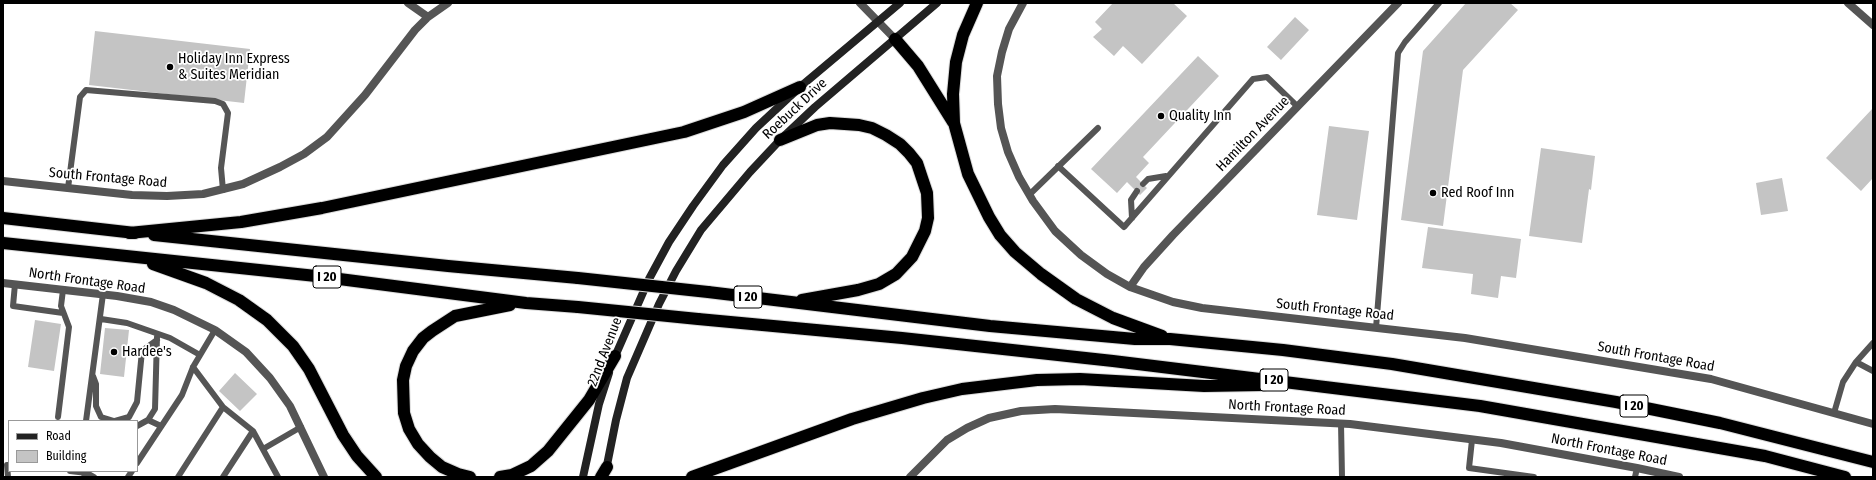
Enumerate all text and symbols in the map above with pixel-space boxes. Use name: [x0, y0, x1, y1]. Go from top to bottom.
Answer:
place label: Holiday Inn Express & Suites Meridian: [178, 51, 290, 84]
marker: Holiday Inn Express & Suites Meridian: [165, 62, 175, 72]
street label: Roebuck Drive: [759, 75, 831, 143]
street label: Hamilton Avenue: [1213, 93, 1293, 175]
place label: Quality Inn: [1169, 108, 1232, 124]
marker: Quality Inn: [1156, 111, 1166, 121]
street label: South Frontage Road: [48, 164, 168, 192]
place label: Red Roof Inn: [1441, 185, 1514, 201]
marker: Red Roof Inn: [1428, 188, 1438, 198]
street label: North Frontage Road: [28, 264, 146, 298]
road number: I 20: [313, 266, 341, 288]
road number: I 20: [734, 286, 762, 308]
street label: South Frontage Road: [1275, 295, 1395, 325]
street label: 22nd Avenue: [584, 315, 626, 389]
street label: South Frontage Road: [1596, 338, 1716, 376]
place label: Hardee's: [122, 344, 172, 360]
marker: Hardee's: [109, 347, 119, 357]
road number: I 20: [1260, 369, 1288, 391]
road number: I 20: [1620, 395, 1648, 417]
street label: North Frontage Road: [1228, 397, 1346, 419]
legend: [8, 420, 138, 472]
text: Road: [46, 429, 71, 443]
street label: North Frontage Road: [1550, 431, 1668, 469]
text: Building: [46, 449, 86, 463]

